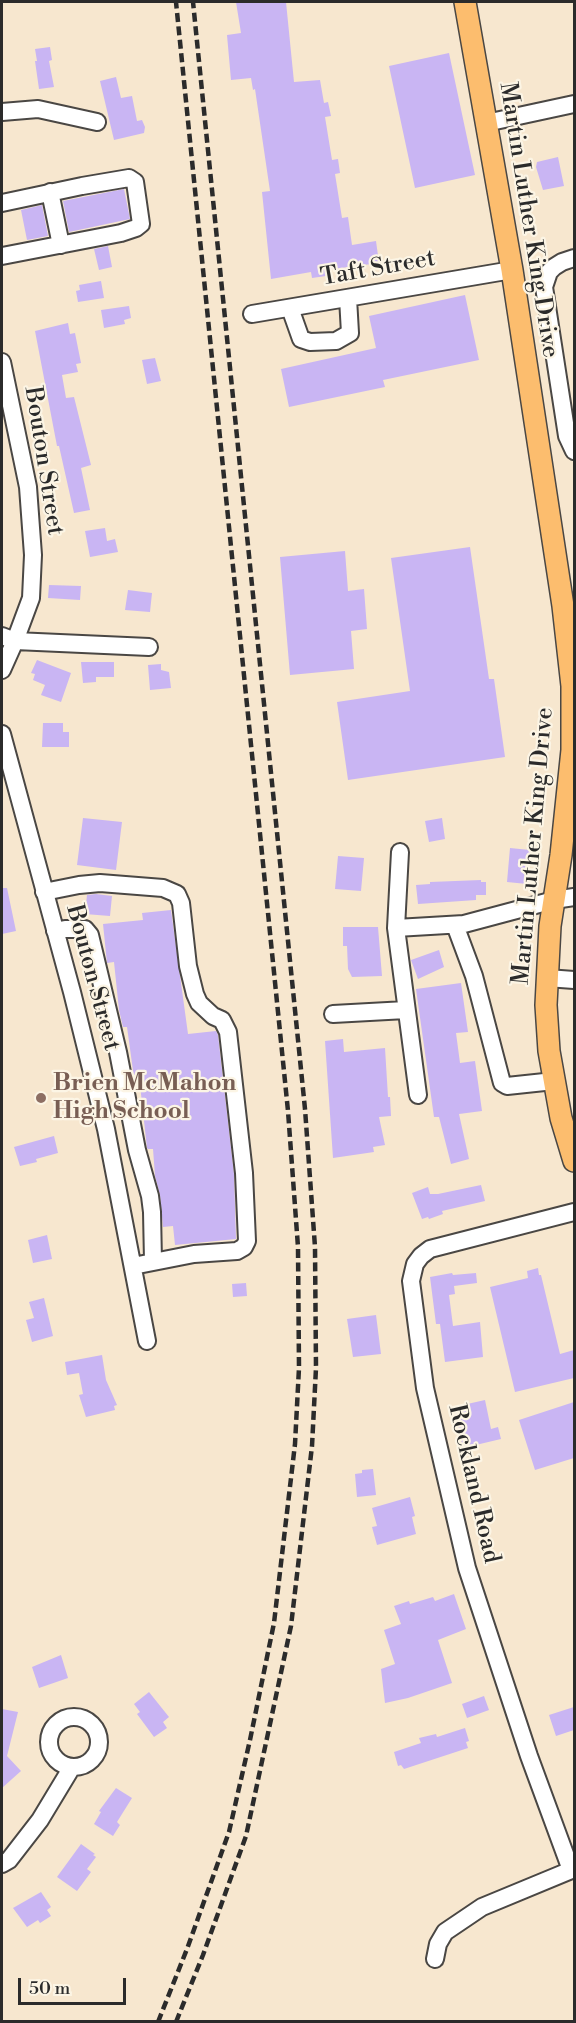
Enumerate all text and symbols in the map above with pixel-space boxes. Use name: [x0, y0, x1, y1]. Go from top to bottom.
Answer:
street label: Martin Luther King Drive: [492, 80, 564, 360]
street label: Taft Street: [318, 245, 438, 293]
street label: Bouton Street: [17, 385, 69, 537]
street label: Martin Luther King Drive: [508, 706, 560, 986]
street label: Bouton Street: [59, 902, 125, 1054]
place label: Brien McMahon High School: [53, 1070, 236, 1126]
marker: Brien McMahon High School: [34, 1091, 48, 1105]
street label: Rockland Road: [441, 1402, 505, 1566]
scale bar: [21, 1966, 129, 2004]
text: 50 m: [29, 1977, 70, 2000]

